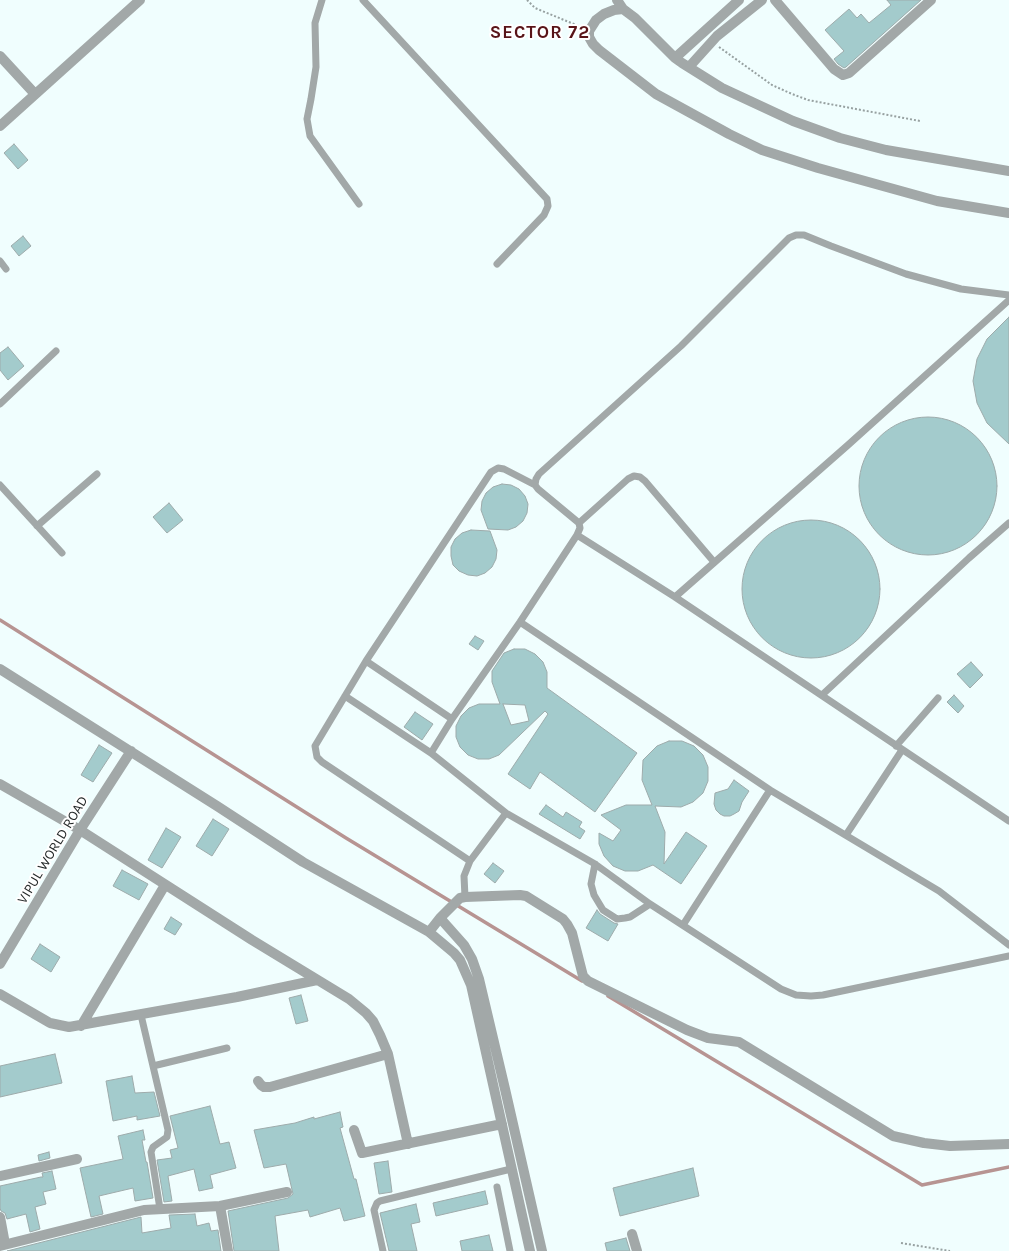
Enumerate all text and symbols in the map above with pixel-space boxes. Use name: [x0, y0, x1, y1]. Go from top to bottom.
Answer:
district label: SECTOR 72: [490, 22, 590, 44]
street label: VIPUL WORLD ROAD: [14, 793, 92, 907]

